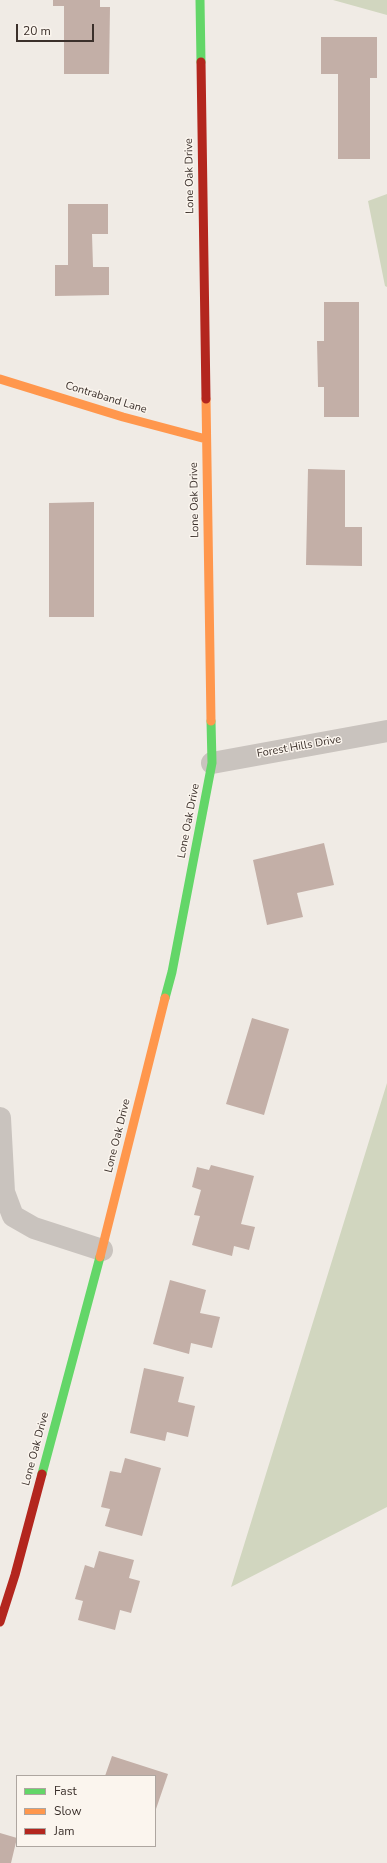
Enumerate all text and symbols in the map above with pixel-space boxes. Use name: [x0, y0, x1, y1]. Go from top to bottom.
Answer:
scale bar: [18, 16, 96, 42]
text: 20 m: [23, 23, 51, 39]
street label: Lone Oak Drive: [183, 138, 197, 214]
street label: Contraband Lane: [64, 379, 148, 417]
street label: Lone Oak Drive: [188, 462, 202, 538]
street label: Forest Hills Drive: [256, 733, 342, 761]
street label: Lone Oak Drive: [175, 783, 203, 859]
street label: Lone Oak Drive: [102, 1098, 134, 1174]
street label: Lone Oak Drive: [20, 1411, 52, 1487]
legend: [16, 1775, 156, 1847]
text: Fast: [54, 1783, 77, 1799]
text: Slow: [54, 1803, 82, 1819]
text: Jam: [54, 1823, 75, 1839]

